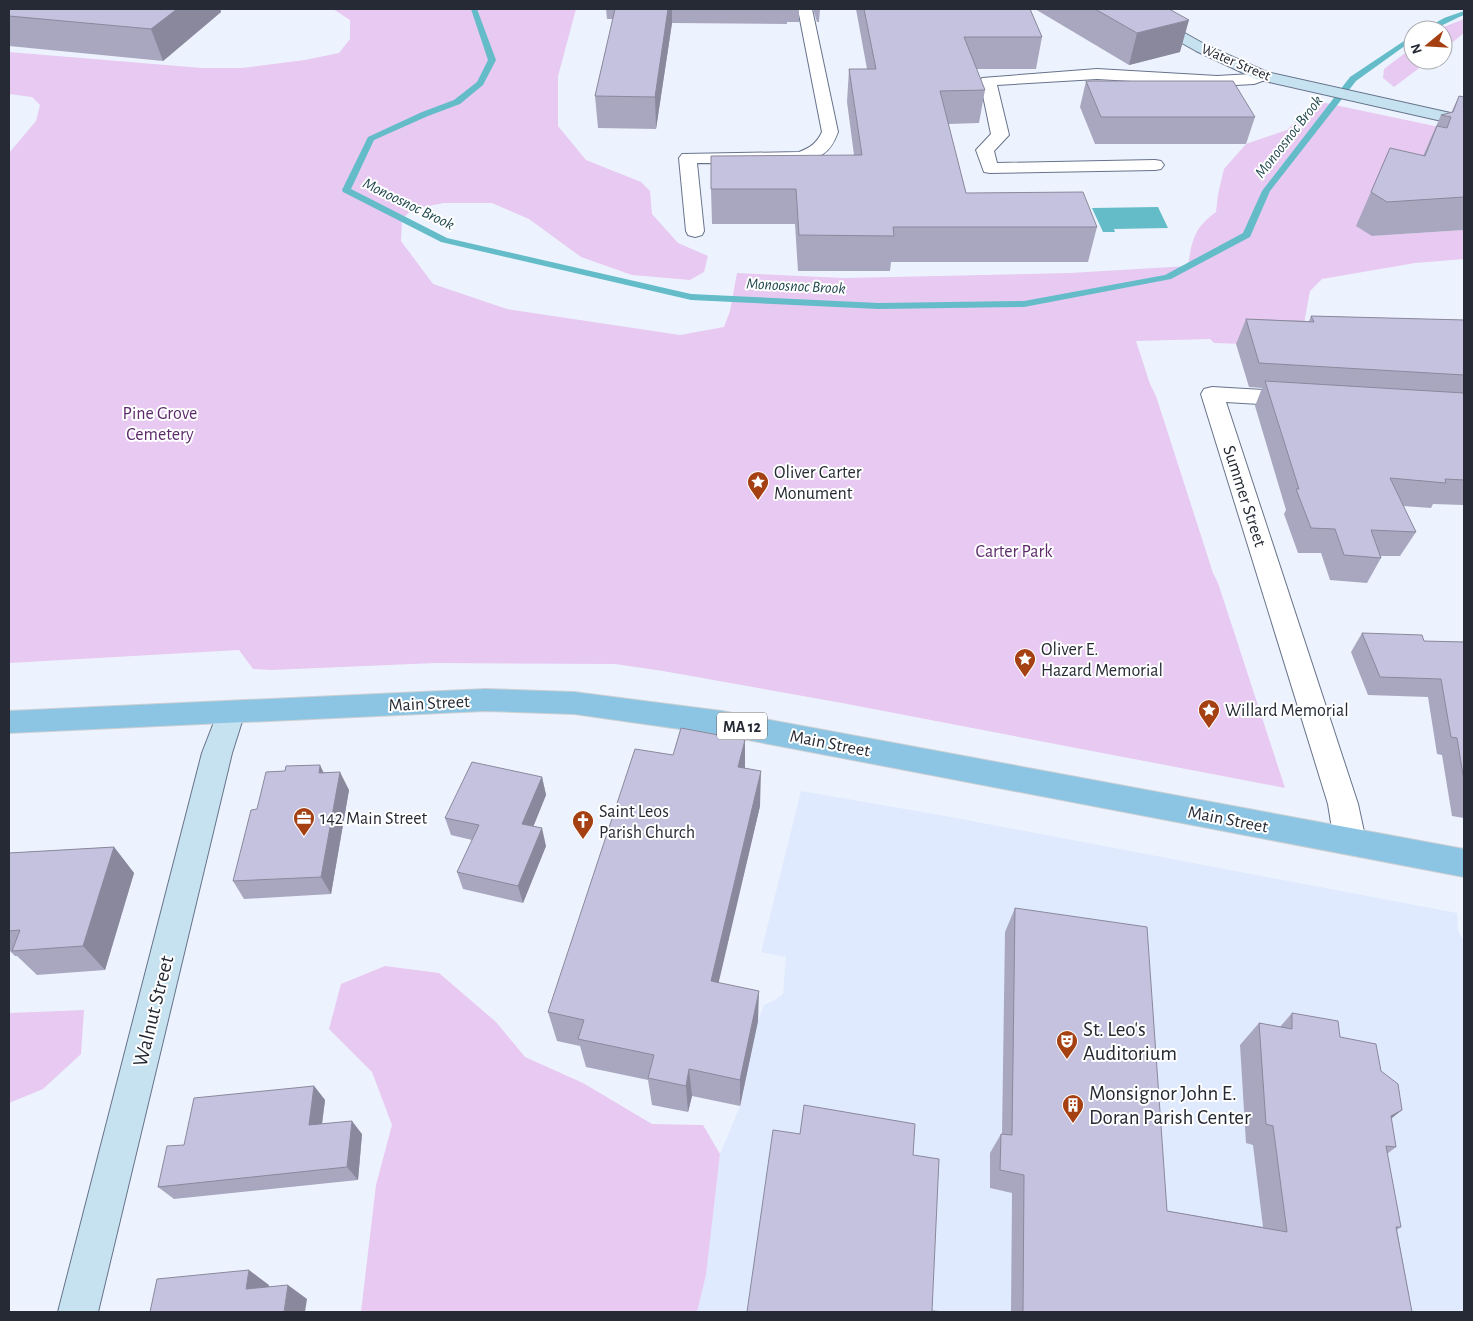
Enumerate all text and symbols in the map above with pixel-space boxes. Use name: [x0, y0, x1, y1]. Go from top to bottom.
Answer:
north arrow: [1403, 20, 1453, 70]
street label: Water Street: [1199, 41, 1273, 84]
text: N: [1408, 42, 1425, 56]
water label: Monoosnoc Brook: [1252, 92, 1326, 181]
water label: Monoosnoc Brook: [360, 175, 457, 233]
water label: Monoosnoc Brook: [746, 275, 846, 297]
park label: Pine Grove Cemetery: [123, 405, 197, 444]
street label: Summer Street: [1219, 443, 1269, 550]
place label: Oliver Carter Monument: [774, 464, 862, 503]
place icon: Oliver Carter Monument: [746, 470, 770, 501]
park label: Carter Park: [976, 543, 1053, 561]
place label: Oliver E. Hazard Memorial: [1041, 641, 1163, 680]
place icon: Oliver E. Hazard Memorial: [1013, 647, 1037, 678]
street label: Main Street: [388, 693, 470, 715]
place icon: Willard Memorial: [1197, 698, 1221, 729]
place label: Willard Memorial: [1225, 702, 1349, 720]
road number: MA 12: [717, 712, 767, 739]
street label: Main Street: [788, 727, 872, 761]
place label: Saint Leos Parish Church: [599, 803, 695, 842]
street label: Main Street: [1186, 803, 1270, 837]
office icon: 142 Main Street: [292, 806, 316, 837]
church icon: Saint Leos Parish Church: [571, 809, 595, 840]
place label: 142 Main Street: [320, 810, 428, 828]
street label: Walnut Street: [130, 953, 177, 1069]
place label: St. Leo's Auditorium: [1083, 1019, 1177, 1064]
theatre icon: St. Leo's Auditorium: [1055, 1029, 1079, 1060]
place label: Monsignor John E. Doran Parish Center: [1089, 1083, 1251, 1128]
building icon: Monsignor John E. Doran Parish Center: [1061, 1093, 1085, 1124]

